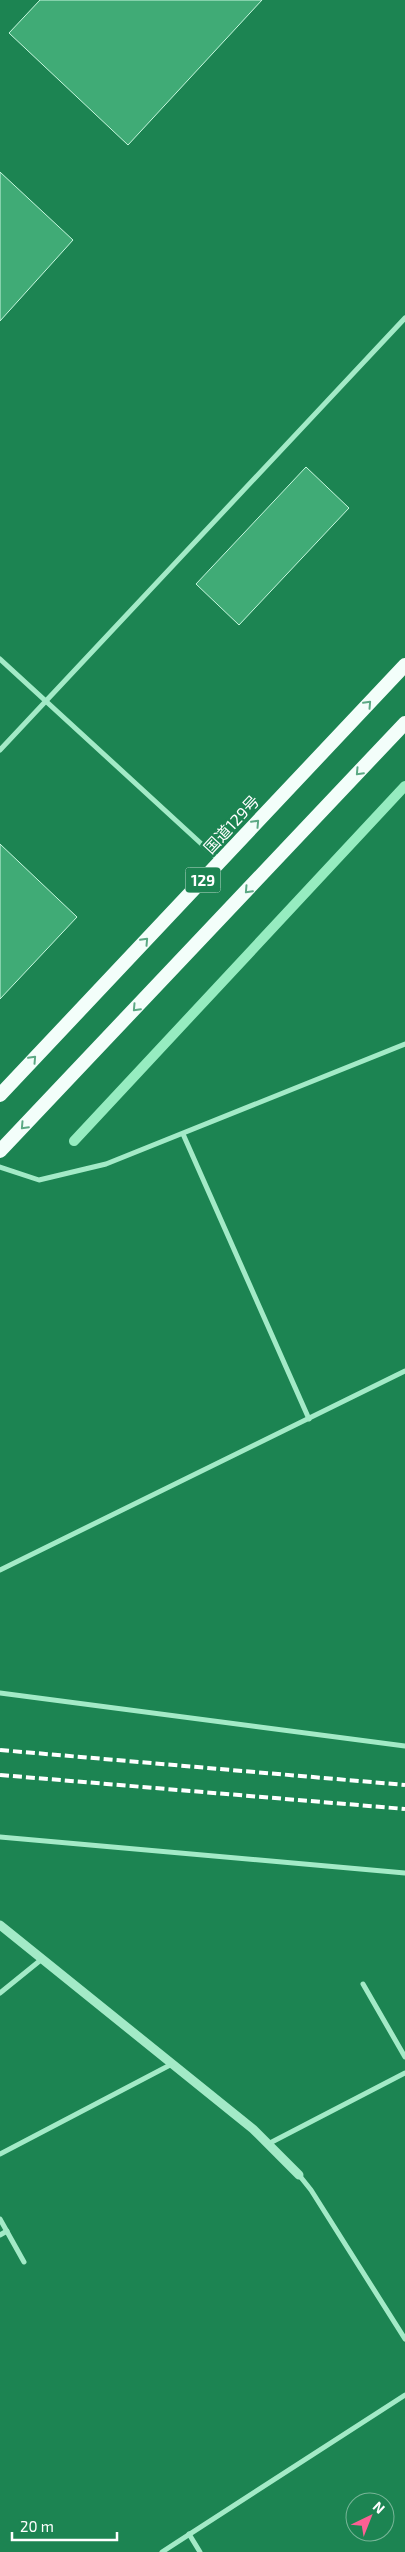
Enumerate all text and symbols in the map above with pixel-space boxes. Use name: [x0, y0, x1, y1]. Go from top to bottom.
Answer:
one-way arrow: [362, 701, 371, 710]
one-way arrow: [356, 766, 365, 775]
street label: 国道129号: [199, 791, 263, 857]
one-way arrow: [250, 819, 259, 828]
road number: 129: [186, 868, 220, 892]
one-way arrow: [245, 884, 254, 893]
one-way arrow: [139, 937, 148, 946]
one-way arrow: [133, 1002, 142, 1011]
one-way arrow: [27, 1056, 36, 1065]
one-way arrow: [21, 1120, 30, 1129]
north arrow: [345, 2492, 395, 2542]
text: N: [370, 2497, 389, 2517]
scale bar: [12, 2510, 118, 2542]
text: 20 m: [20, 2517, 54, 2535]

